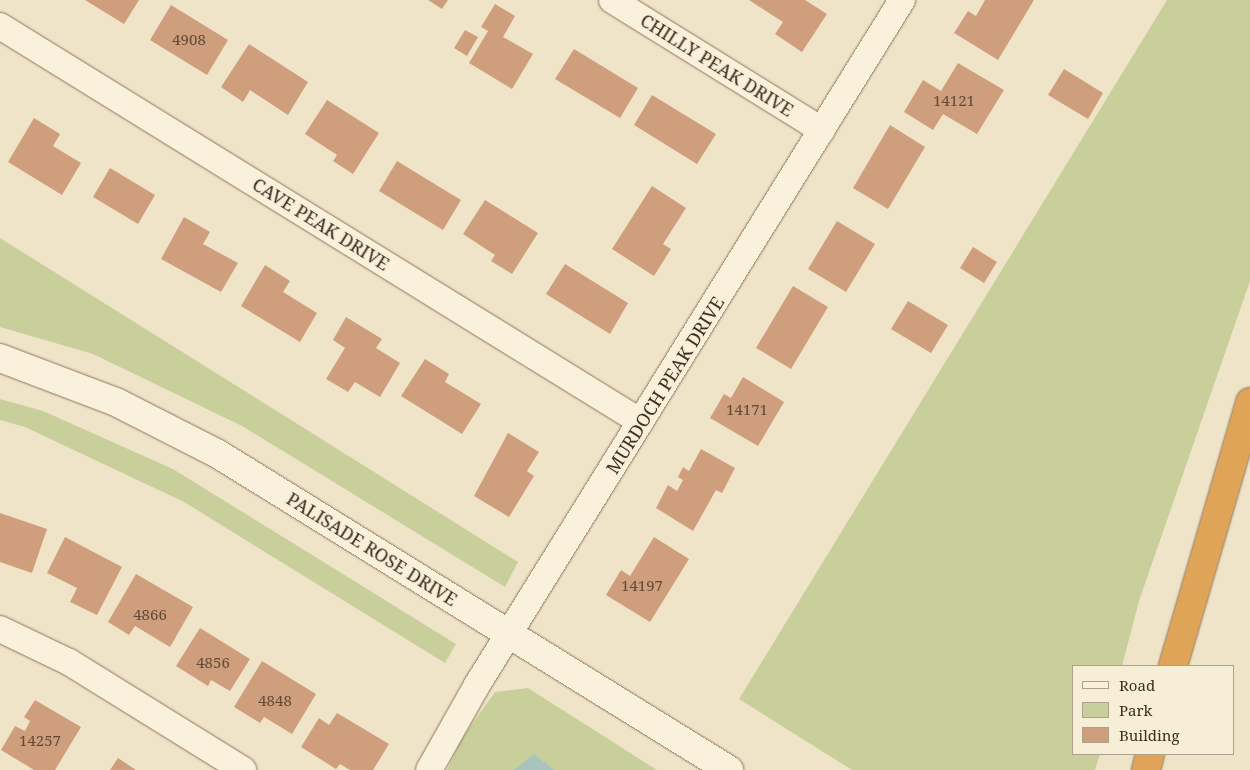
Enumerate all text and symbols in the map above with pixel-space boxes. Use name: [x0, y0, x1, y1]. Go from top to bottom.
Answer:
street label: CHILLY PEAK DRIVE: [637, 9, 797, 121]
house number: 4908: [172, 31, 206, 49]
house number: 14121: [933, 92, 975, 110]
street label: CAVE PEAK DRIVE: [249, 173, 393, 275]
street label: MURDOCH PEAK DRIVE: [602, 292, 728, 478]
house number: 14171: [726, 401, 768, 419]
street label: PALISADE ROSE DRIVE: [283, 488, 461, 610]
house number: 14197: [621, 577, 663, 595]
house number: 4866: [133, 606, 167, 624]
house number: 4856: [196, 654, 230, 672]
legend: [1072, 665, 1235, 755]
text: Road: [1119, 675, 1155, 695]
house number: 4848: [258, 692, 292, 710]
text: Park: [1119, 700, 1152, 720]
text: Building: [1119, 725, 1180, 745]
house number: 14257: [19, 732, 61, 750]

